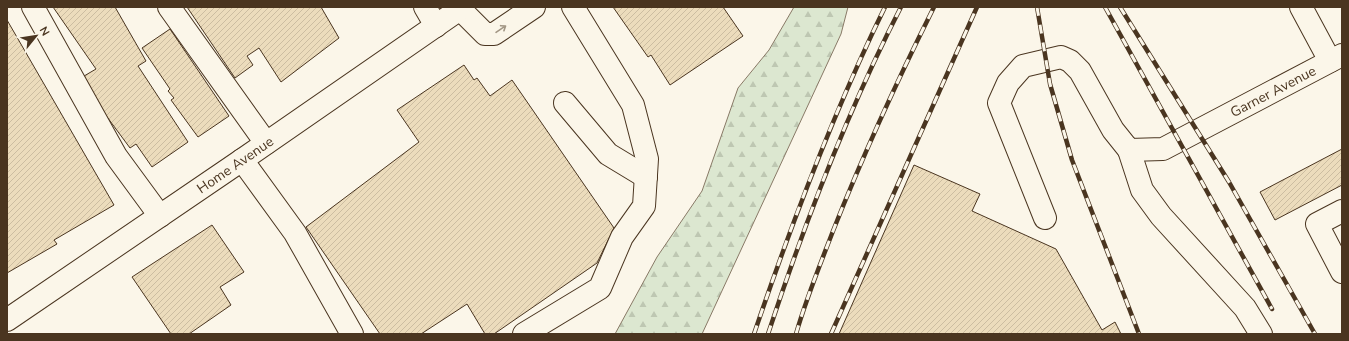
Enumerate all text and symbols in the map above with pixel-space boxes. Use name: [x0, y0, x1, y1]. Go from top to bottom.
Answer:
north arrow: [16, 16, 56, 56]
text: N: [36, 24, 53, 39]
one-way arrow: [495, 25, 506, 33]
street label: Garner Avenue: [1227, 61, 1319, 122]
street label: Home Avenue: [193, 132, 277, 198]

